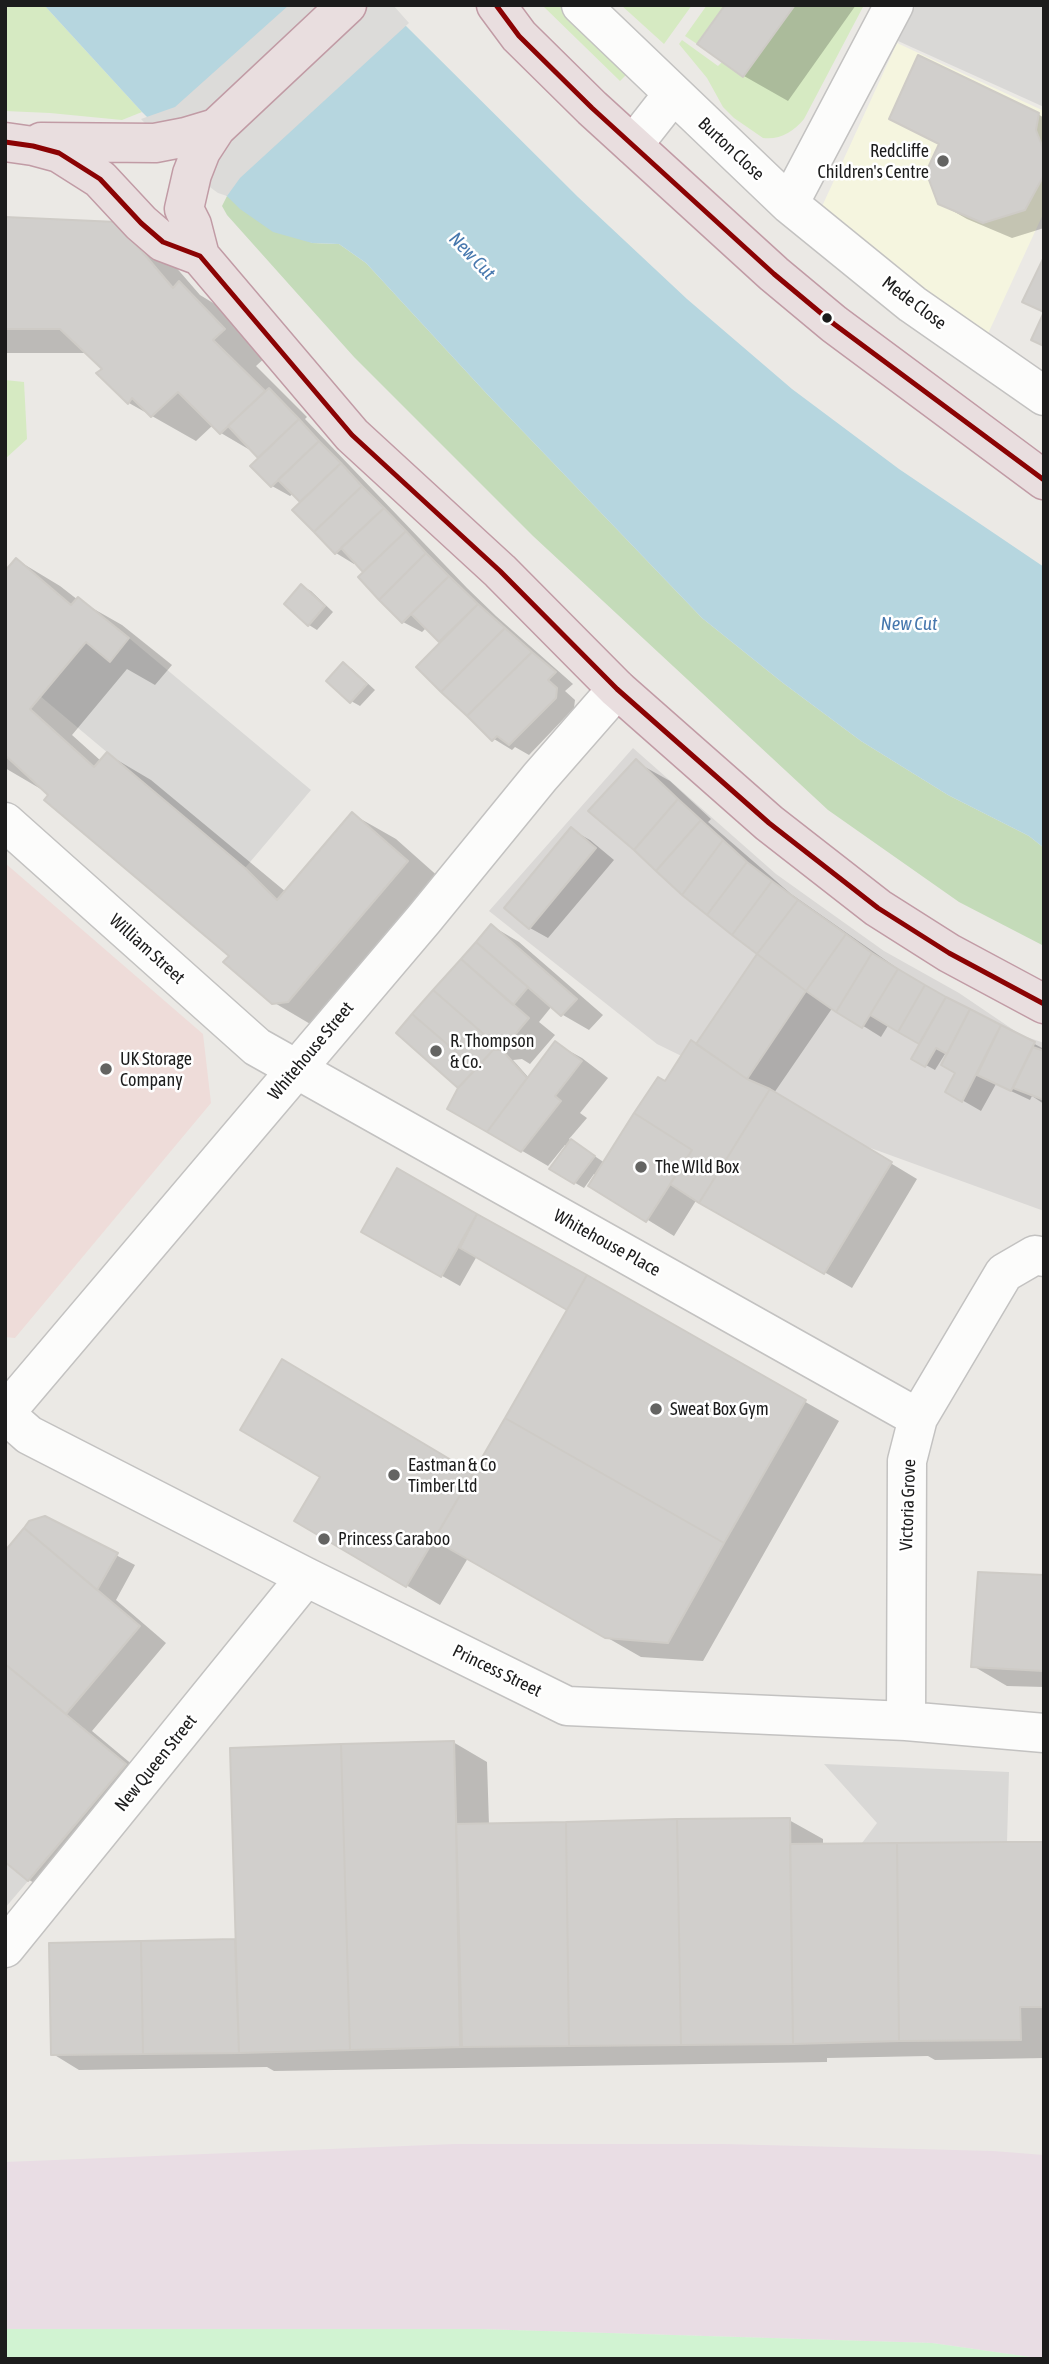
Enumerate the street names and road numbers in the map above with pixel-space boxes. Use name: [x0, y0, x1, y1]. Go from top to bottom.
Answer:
street label: Burton Close: [693, 113, 769, 185]
street label: Mede Close: [878, 272, 950, 334]
street label: William Street: [105, 909, 189, 989]
street label: Whitehouse Street: [264, 998, 358, 1104]
street label: Whitehouse Place: [550, 1205, 664, 1281]
street label: Victoria Grove: [896, 1459, 920, 1551]
street label: Princess Street: [449, 1640, 545, 1702]
street label: New Queen Street: [110, 1710, 202, 1816]

